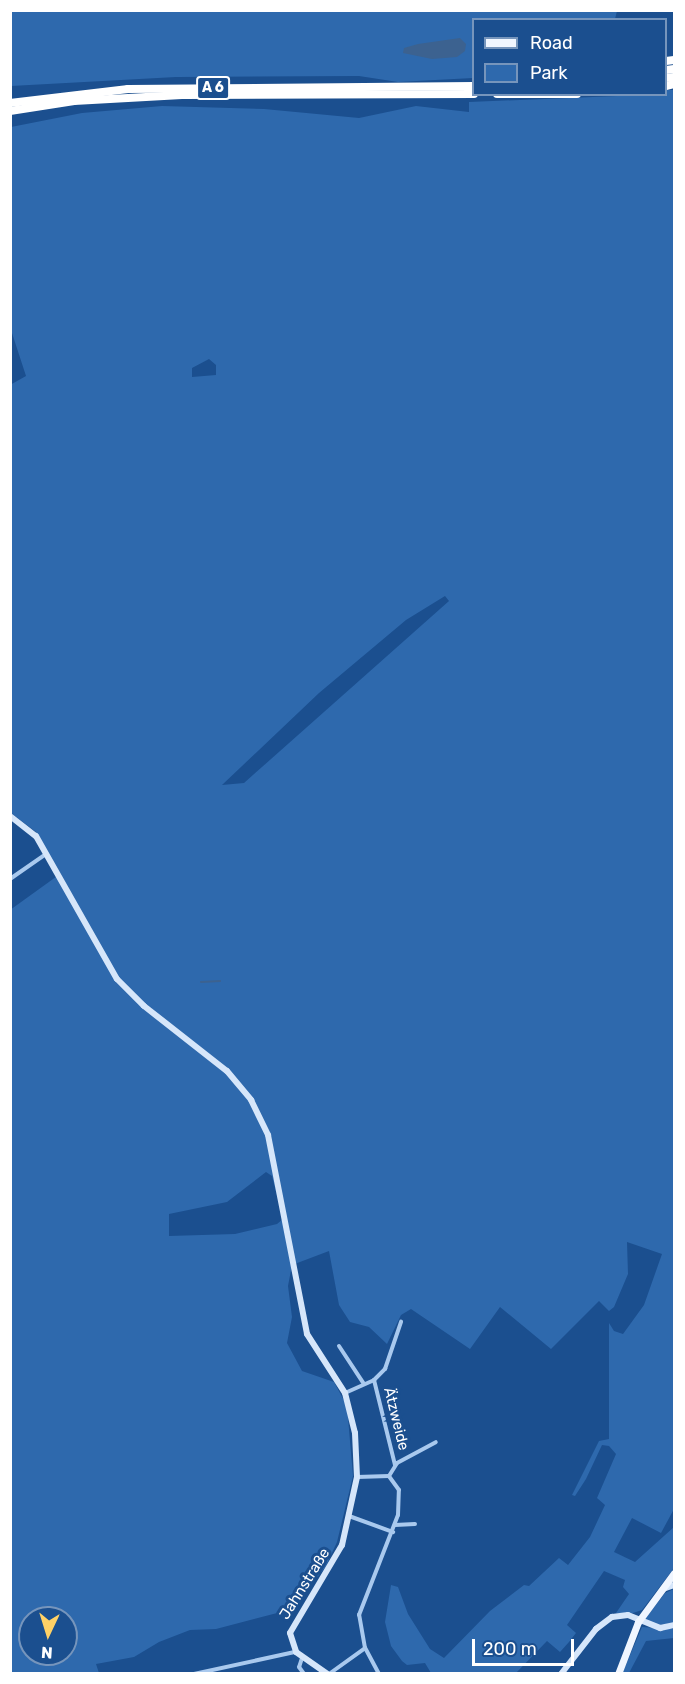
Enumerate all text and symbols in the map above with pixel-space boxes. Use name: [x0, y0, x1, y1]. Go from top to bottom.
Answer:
legend: [472, 18, 667, 96]
text: Road: [530, 32, 573, 54]
text: Park: [530, 62, 567, 84]
road number: A 6: [195, 77, 231, 99]
street label: Ätzweide: [379, 1386, 413, 1452]
street label: Jahnstraße: [276, 1545, 334, 1623]
north arrow: [18, 1606, 78, 1666]
scale bar: [475, 1627, 577, 1665]
text: 200 m: [483, 1638, 537, 1660]
text: N: [40, 1643, 53, 1662]

